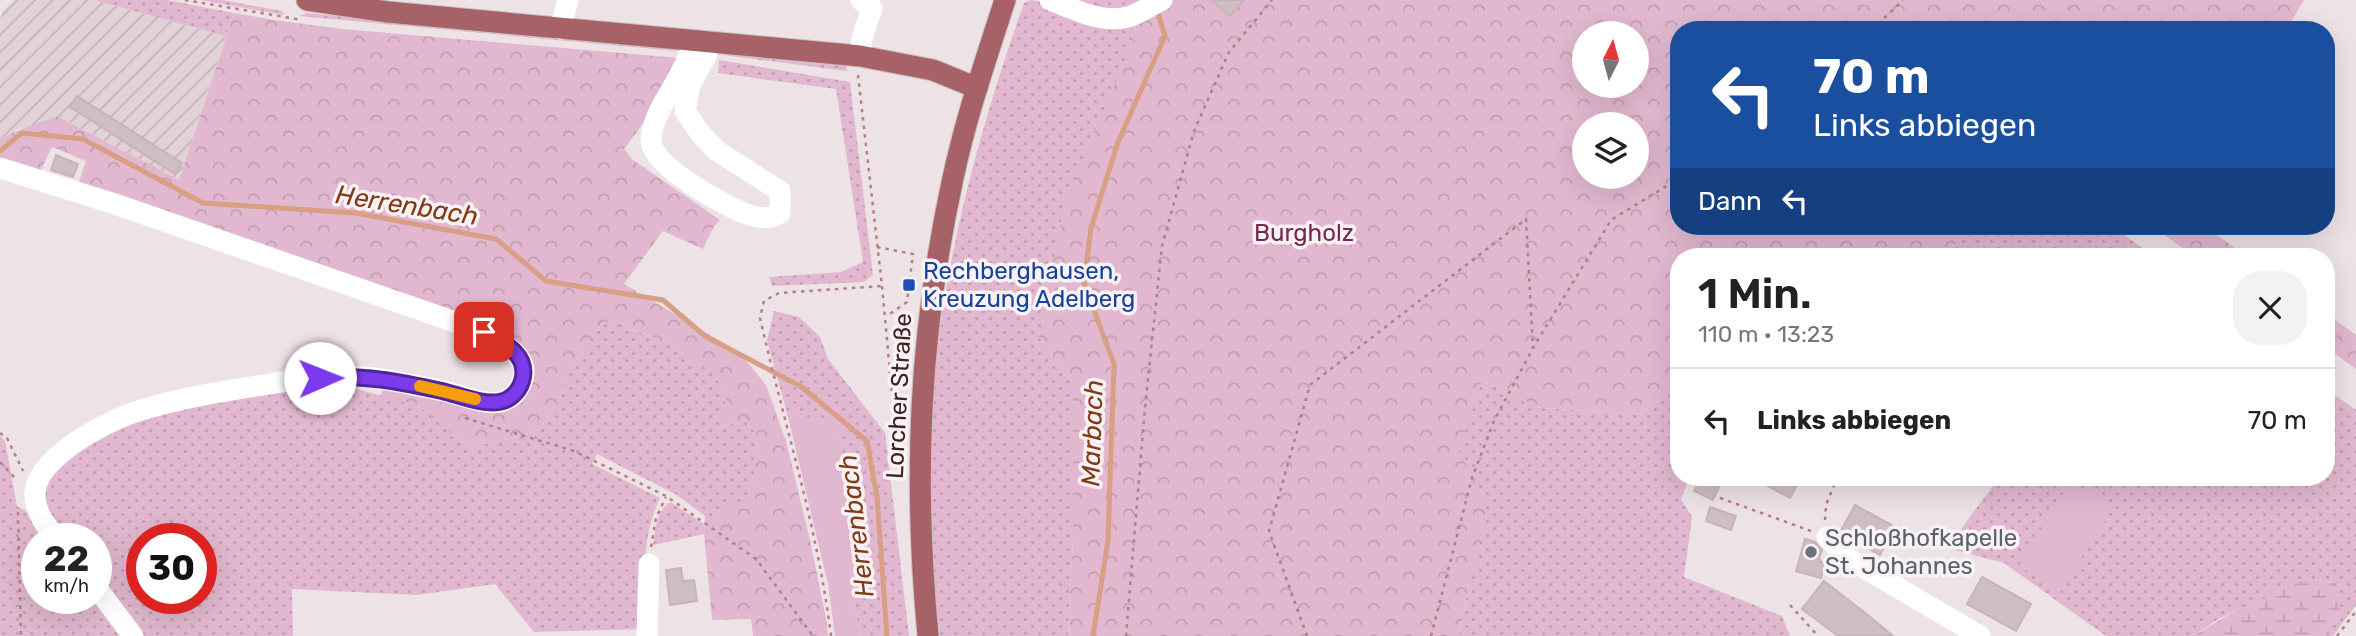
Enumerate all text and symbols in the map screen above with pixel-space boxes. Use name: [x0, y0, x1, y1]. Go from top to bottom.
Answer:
north arrow: [1572, 21, 1648, 98]
map controls: [1572, 21, 1649, 189]
text: 70 m: [1813, 47, 1930, 105]
icon: left: [1698, 49, 1789, 140]
text: Links abbiegen: [1813, 106, 2036, 144]
button: layers: [1572, 112, 1649, 189]
water label: Herrenbach: [333, 179, 480, 232]
icon: left: [1776, 182, 1814, 220]
text: Dann: [1698, 186, 1762, 217]
park label: Burgholz: [1254, 219, 1354, 247]
place label: Rechberghausen, Kreuzung Adelberg: [923, 257, 1135, 313]
text: 1 Min.: [1698, 269, 1811, 319]
button: close: [2233, 271, 2307, 345]
marker: Rechberghausen, Kreuzung Adelberg: [901, 277, 917, 293]
pin: [454, 302, 514, 362]
icon: arrive: [465, 313, 503, 351]
street label: Lorcher Straße: [881, 313, 917, 479]
text: 110 m · 13:23: [1698, 320, 1834, 348]
position arrow: [283, 341, 357, 415]
water label: Marbach: [1075, 379, 1110, 487]
icon: left: [1698, 402, 1736, 440]
text: Links abbiegen: [1757, 405, 1951, 436]
text: 70 m: [2248, 405, 2307, 436]
water label: Herrenbach: [832, 453, 881, 599]
speed limit sign: 30: [126, 523, 217, 614]
place label: Schloßhofkapelle St. Johannes: [1825, 524, 2017, 580]
text: 22: [44, 538, 89, 580]
marker: Schloßhofkapelle St. Johannes: [1803, 544, 1819, 560]
text: km/h: [44, 575, 89, 597]

